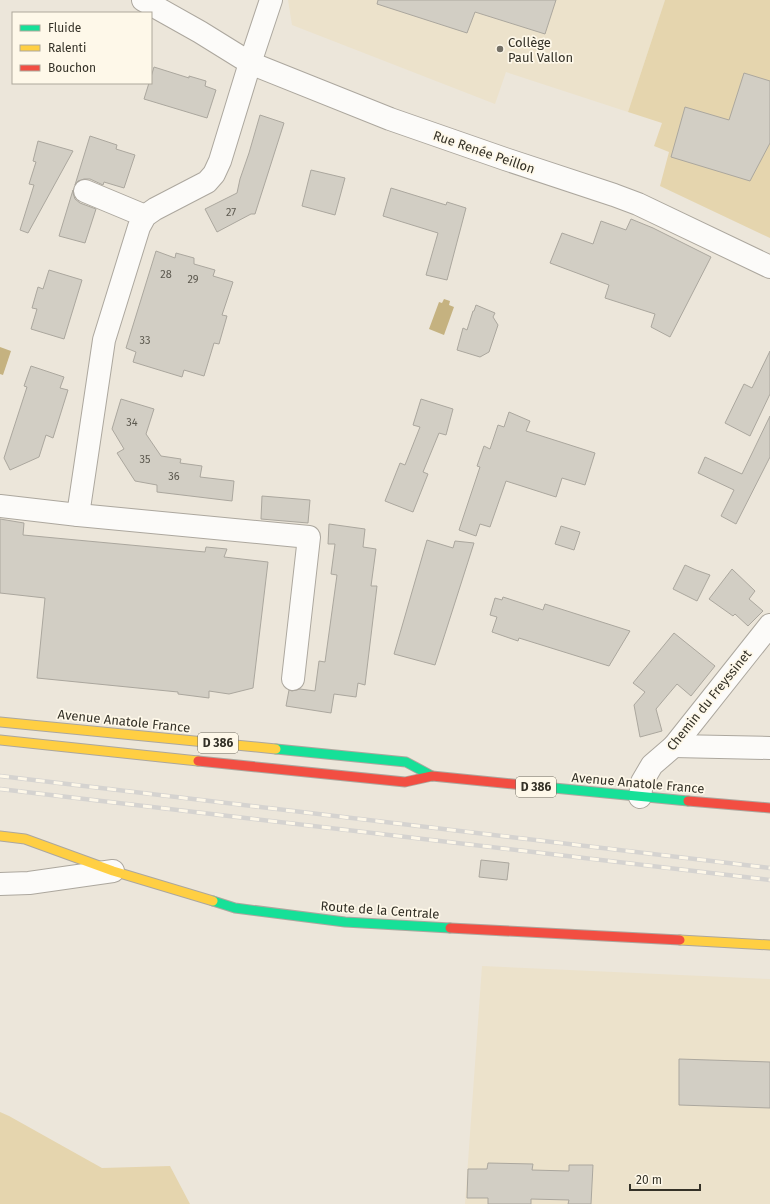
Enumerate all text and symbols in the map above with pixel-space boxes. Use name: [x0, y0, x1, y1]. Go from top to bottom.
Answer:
legend: [12, 12, 152, 84]
text: Fluide: [48, 21, 81, 35]
place label: Collège Paul Vallon: [508, 35, 573, 65]
text: Ralenti: [48, 41, 86, 55]
marker: Collège Paul Vallon: [495, 44, 505, 54]
text: Bouchon: [48, 61, 96, 75]
street label: Rue Renée Peillon: [431, 128, 537, 176]
house number: 27: [226, 206, 236, 219]
house number: 28: [160, 268, 172, 281]
house number: 29: [187, 273, 199, 286]
house number: 33: [140, 334, 150, 347]
house number: 34: [126, 416, 138, 429]
house number: 35: [140, 453, 151, 466]
house number: 36: [168, 470, 180, 483]
street label: Chemin du Freyssinet: [664, 646, 755, 753]
street label: Avenue Anatole France: [57, 707, 191, 735]
road number: D 386: [198, 733, 238, 753]
street label: Avenue Anatole France: [571, 770, 705, 796]
road number: D 386: [516, 777, 556, 797]
street label: Route de la Centrale: [320, 898, 440, 922]
scale bar: [630, 1166, 700, 1192]
text: 20 m: [636, 1173, 662, 1187]

